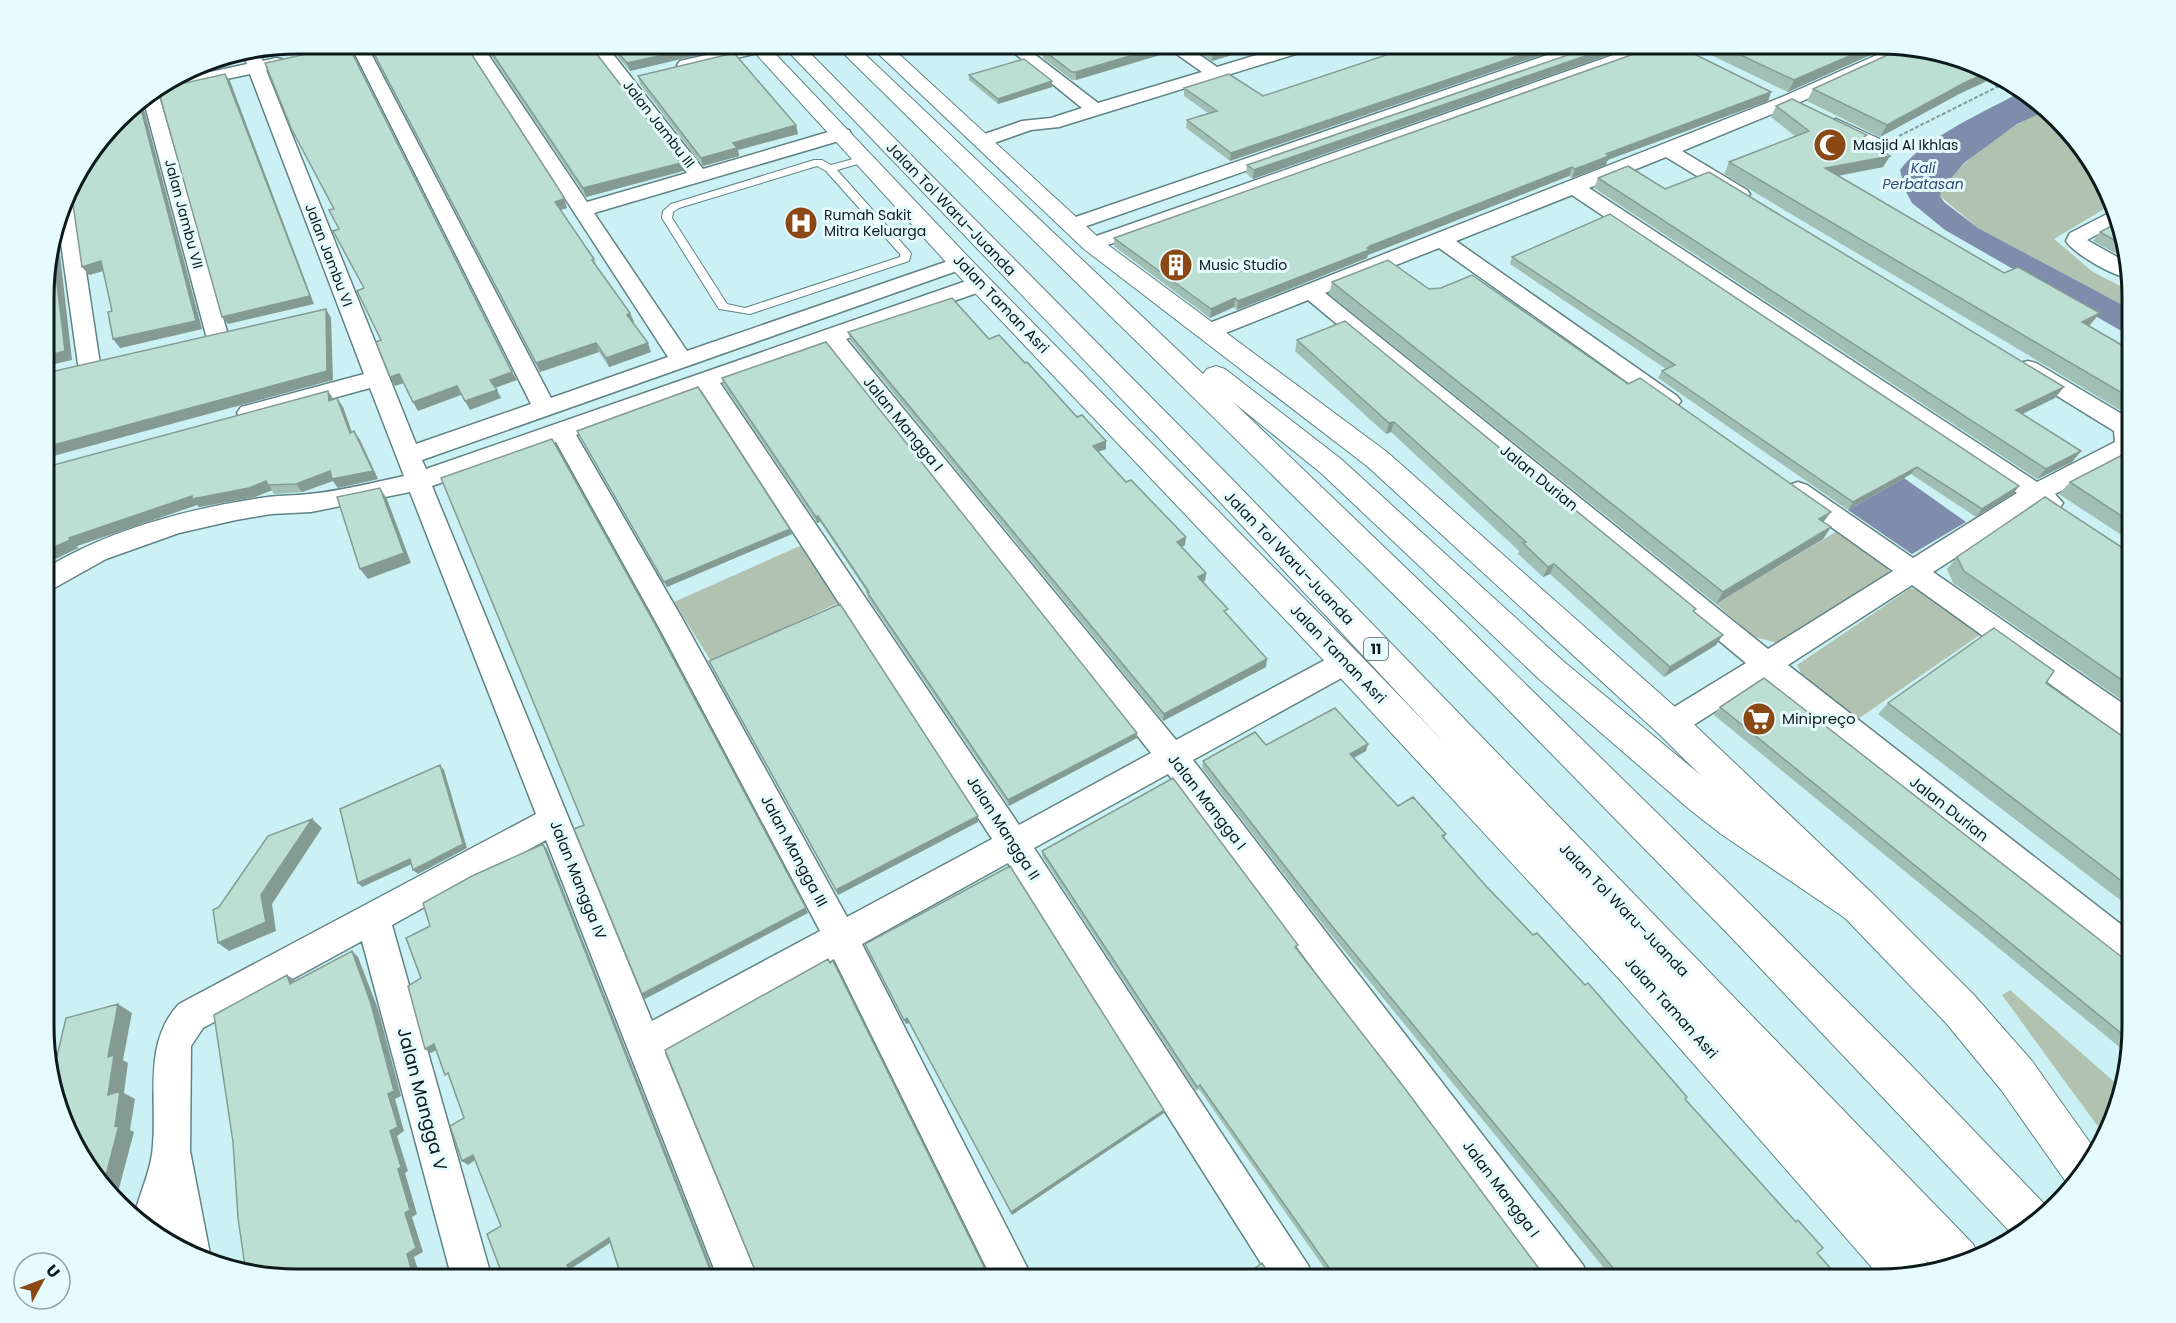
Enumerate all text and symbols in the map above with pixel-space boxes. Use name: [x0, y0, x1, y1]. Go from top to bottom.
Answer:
street label: Jalan Jambu III: [618, 76, 700, 172]
mosque icon: Masjid Al Ikhlas: [1812, 127, 1848, 163]
place label: Masjid Al Ikhlas: [1853, 135, 1958, 155]
street label: Jalan Tol Waru–Juanda: [882, 137, 1021, 280]
street label: Jalan Jambu VII: [160, 157, 208, 271]
water label: Kali Perbatasan: [1882, 158, 1964, 194]
street label: Jalan Jambu VI: [300, 201, 358, 309]
hospital icon: Rumah Sakit Mitra Keluarga: [783, 205, 819, 241]
place label: Rumah Sakit Mitra Keluarga: [824, 205, 926, 241]
building icon: Music Studio: [1158, 247, 1194, 283]
street label: Jalan Taman Asri: [949, 250, 1054, 358]
place label: Music Studio: [1199, 255, 1287, 275]
street label: Jalan Mangga I: [859, 372, 948, 475]
street label: Jalan Durian: [1496, 440, 1583, 516]
street label: Jalan Tol Waru–Juanda: [1220, 486, 1359, 629]
street label: Jalan Taman Asri: [1286, 600, 1391, 708]
road number: 11: [1364, 638, 1388, 660]
supermarket icon: Minipreço: [1741, 701, 1777, 737]
place label: Minipreço: [1782, 708, 1856, 729]
street label: Jalan Mangga I: [1163, 749, 1251, 854]
street label: Jalan Durian: [1906, 771, 1993, 846]
street label: Jalan Mangga II: [962, 772, 1045, 884]
street label: Jalan Mangga III: [756, 791, 833, 910]
street label: Jalan Mangga IV: [545, 817, 612, 942]
street label: Jalan Tol Waru–Juanda: [1555, 838, 1694, 981]
street label: Jalan Taman Asri: [1620, 952, 1723, 1063]
street label: Jalan Mangga V: [391, 1024, 454, 1173]
street label: Jalan Mangga I: [1458, 1136, 1545, 1241]
north arrow: [12, 1251, 72, 1311]
text: U: [41, 1260, 65, 1283]

